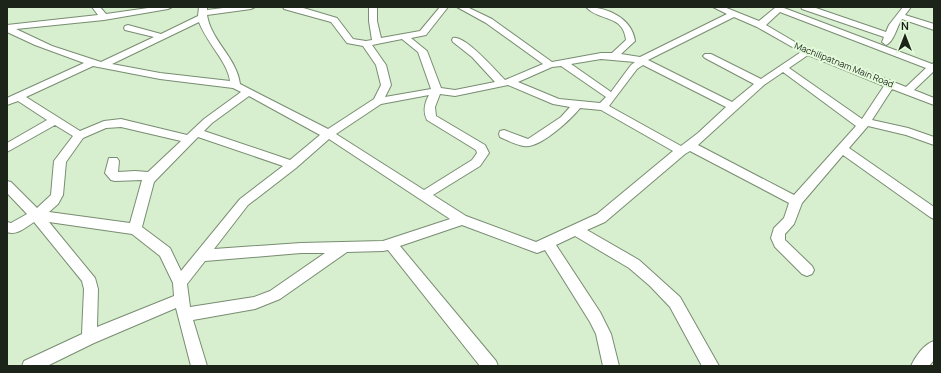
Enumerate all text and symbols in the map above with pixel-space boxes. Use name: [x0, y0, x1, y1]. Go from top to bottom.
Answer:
north arrow: [885, 16, 925, 56]
text: N: [901, 18, 909, 33]
street label: Machilipatnam Main Road: [793, 39, 896, 90]

